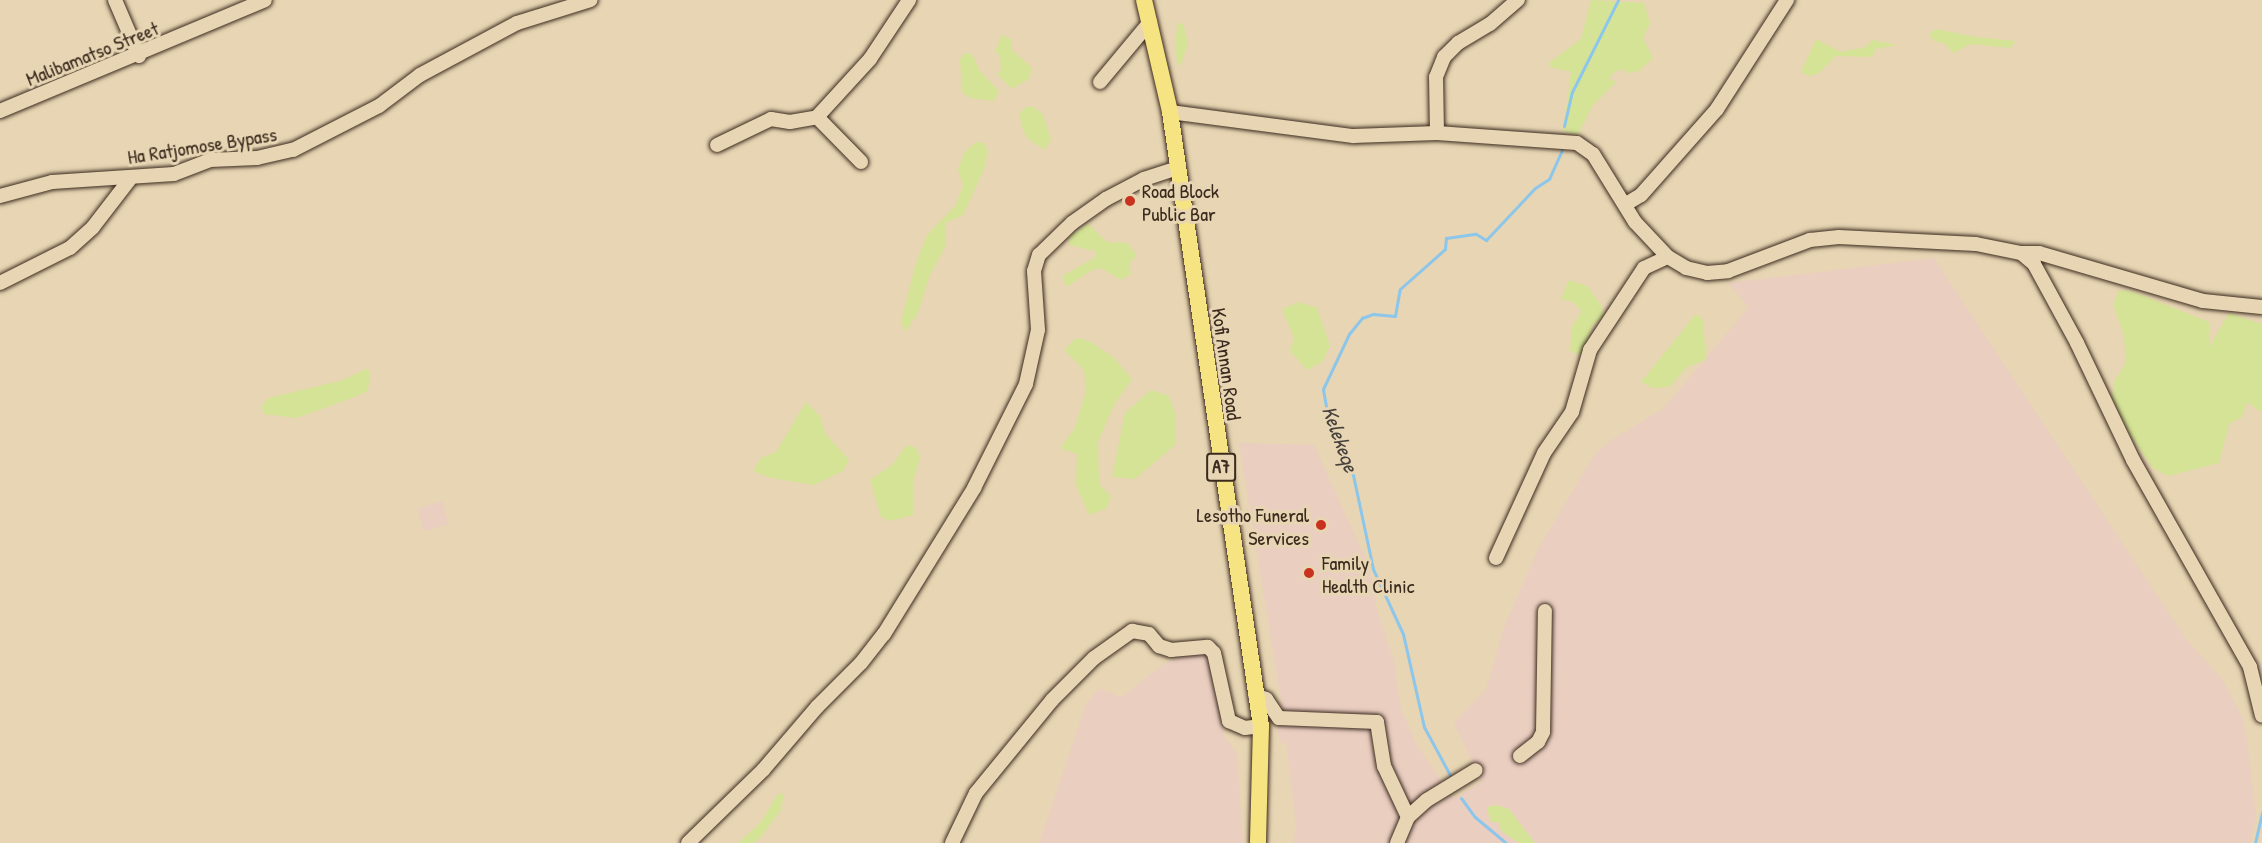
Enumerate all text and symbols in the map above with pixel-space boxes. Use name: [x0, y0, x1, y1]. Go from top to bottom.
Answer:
street label: Malibamatso Street: [22, 15, 162, 91]
street label: Ha Ratjomose Bypass: [126, 121, 278, 169]
place label: Road Block Public Bar: [1142, 178, 1219, 225]
marker: Road Block Public Bar: [1123, 194, 1137, 208]
street label: Kofi Annan Road: [1207, 306, 1247, 422]
water label: Kelekeqe: [1316, 403, 1364, 475]
road number: A7: [1206, 452, 1236, 482]
place label: Lesotho Funeral Services: [1197, 502, 1309, 549]
marker: Lesotho Funeral Services: [1314, 518, 1328, 532]
place label: Family Health Clinic: [1322, 550, 1414, 597]
marker: Family Health Clinic: [1300, 564, 1318, 582]

